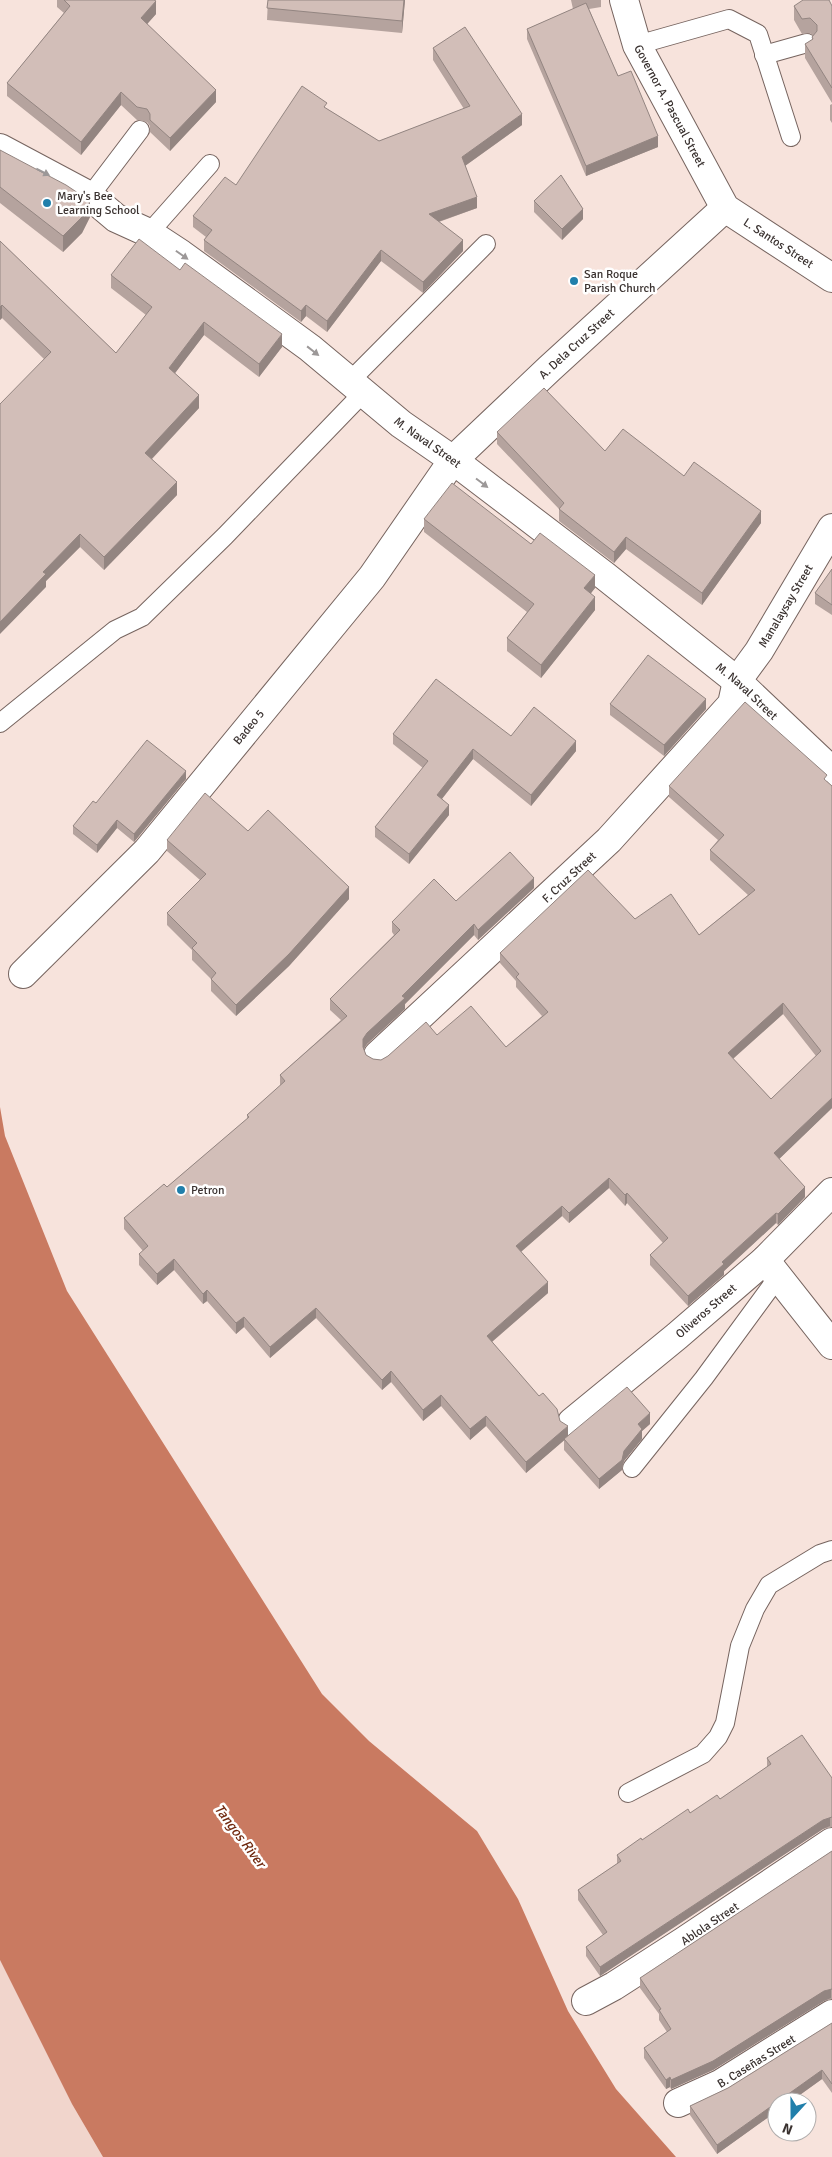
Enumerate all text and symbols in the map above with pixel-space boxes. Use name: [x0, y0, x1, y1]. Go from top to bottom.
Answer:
street label: Governor A. Pascual Street: [631, 42, 709, 170]
one-way arrow: [36, 168, 50, 176]
place label: Mary's Bee Learning School: [57, 189, 140, 218]
marker: Mary's Bee Learning School: [41, 197, 53, 209]
street label: L. Santos Street: [741, 215, 816, 271]
one-way arrow: [175, 250, 188, 260]
place label: San Roque Parish Church: [584, 267, 656, 296]
marker: San Roque Parish Church: [568, 275, 580, 287]
street label: A. Dela Cruz Street: [536, 306, 617, 382]
one-way arrow: [306, 345, 319, 356]
street label: M. Naval Street: [391, 414, 464, 471]
one-way arrow: [475, 477, 488, 488]
street label: Manalaysay Street: [755, 562, 816, 650]
street label: M. Naval Street: [713, 659, 781, 723]
street label: Badeo 5: [230, 706, 268, 748]
street label: F. Cruz Street: [539, 848, 599, 906]
place label: Petron: [191, 1183, 225, 1198]
marker: Petron: [175, 1184, 187, 1196]
street label: Oliveros Street: [672, 1281, 739, 1341]
water label: Tangos River: [211, 1801, 270, 1872]
street label: Ablola Street: [678, 1899, 742, 1949]
street label: B. Caseñas Street: [714, 2031, 798, 2091]
north arrow: [767, 2092, 817, 2142]
text: N: [780, 2119, 795, 2138]

